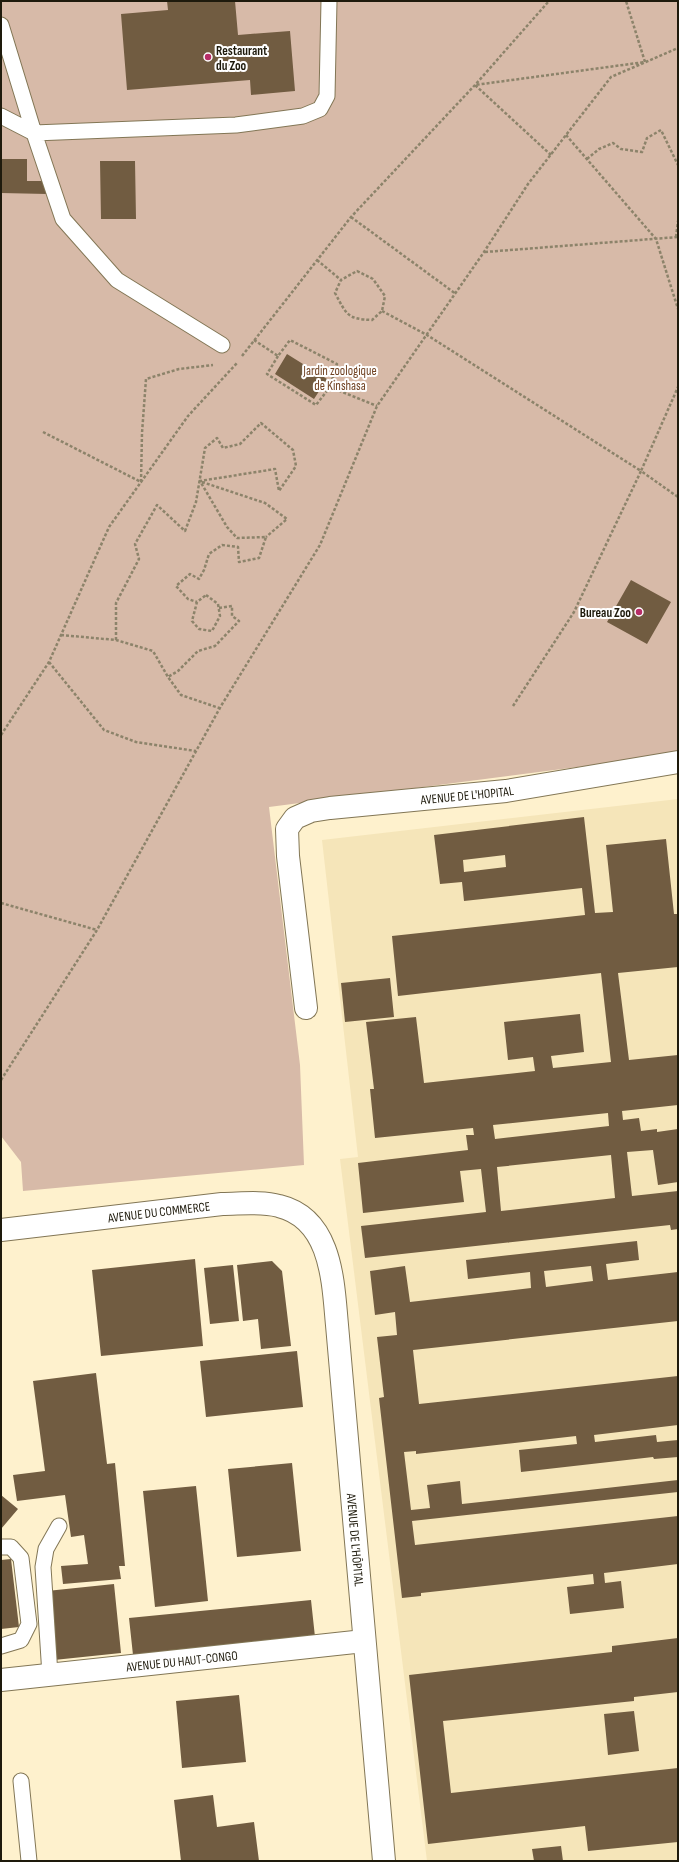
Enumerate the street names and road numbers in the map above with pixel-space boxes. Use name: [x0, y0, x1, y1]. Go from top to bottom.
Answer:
street label: AVENUE DE L'HOPITAL: [419, 783, 515, 808]
street label: AVENUE DU COMMERCE: [106, 1198, 211, 1226]
street label: AVENUE DE L’HÔPITAL: [343, 1492, 367, 1587]
street label: AVENUE DU HAUT-CONGO: [125, 1648, 239, 1676]

